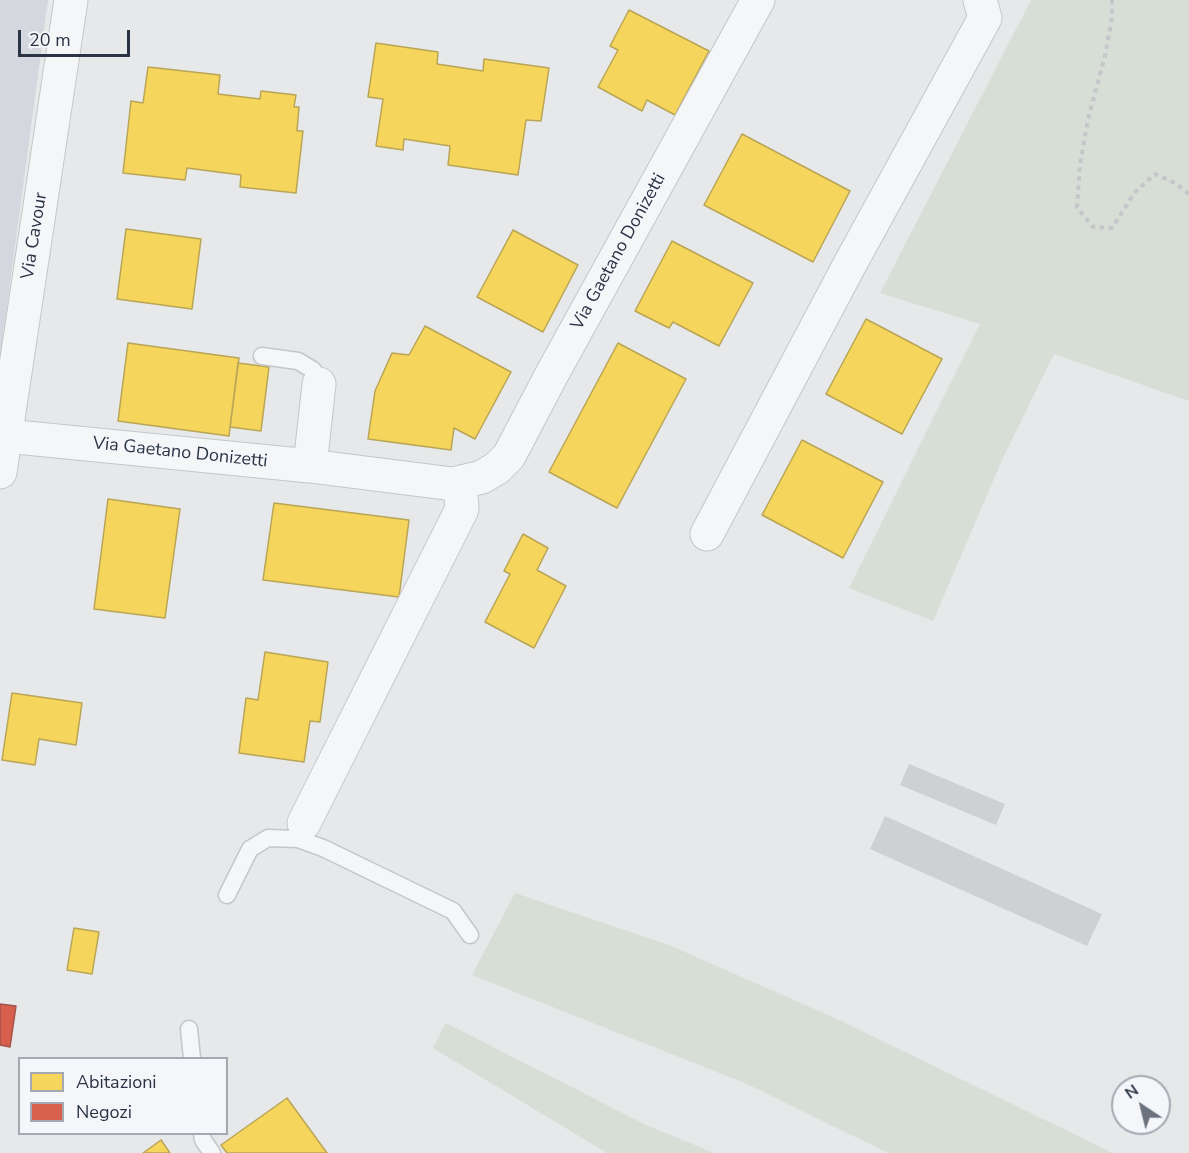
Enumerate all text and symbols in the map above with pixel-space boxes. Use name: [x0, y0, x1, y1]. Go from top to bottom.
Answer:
scale bar: [21, 18, 134, 56]
text: 20 m: [29, 28, 71, 52]
street label: Via Gaetano Donizetti: [567, 170, 671, 334]
street label: Via Cavour: [17, 191, 53, 281]
street label: Via Gaetano Donizetti: [92, 433, 268, 473]
legend: [18, 1057, 228, 1135]
text: Abitazioni: [76, 1070, 157, 1094]
north arrow: [1111, 1075, 1171, 1135]
text: N: [1121, 1079, 1143, 1104]
text: Negozi: [76, 1100, 132, 1124]

